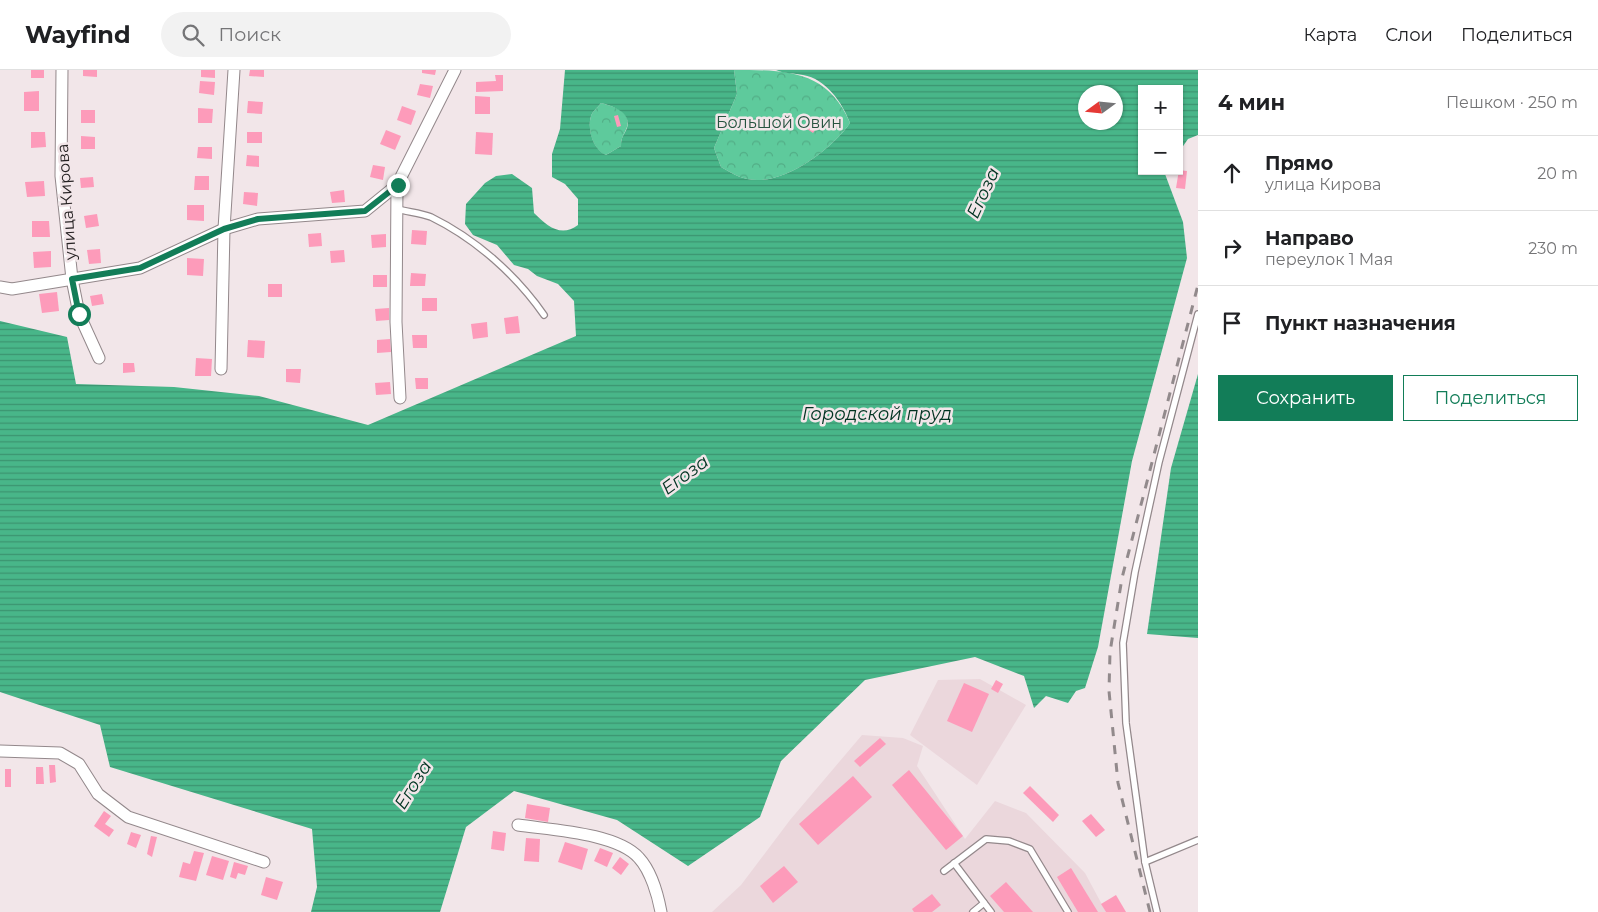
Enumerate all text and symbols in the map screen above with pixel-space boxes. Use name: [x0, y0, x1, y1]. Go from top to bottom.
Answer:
search box: [161, 12, 511, 57]
text: Wayfind: [25, 20, 131, 49]
icon: search: [179, 21, 207, 49]
text: Поиск: [219, 23, 281, 46]
text: Карта: [1303, 24, 1357, 46]
text: Слои: [1385, 24, 1433, 46]
text: Поделиться: [1461, 24, 1573, 46]
north arrow: [1078, 85, 1123, 130]
map controls: [1138, 85, 1183, 175]
button: +: [1138, 85, 1183, 130]
text: 4 мин: [1218, 90, 1285, 115]
text: Пешком · 250 m: [1446, 93, 1578, 112]
park label: Большой Овин: [716, 113, 842, 132]
button: −: [1138, 130, 1183, 175]
street label: улица Кирова: [53, 143, 80, 262]
text: Прямо: [1265, 152, 1333, 175]
icon: ahead: [1218, 159, 1246, 187]
water label: Егоза: [962, 164, 1004, 222]
text: 20 m: [1537, 164, 1578, 183]
route end: [387, 174, 410, 197]
text: улица Кирова: [1265, 175, 1381, 194]
text: Направо: [1265, 227, 1354, 250]
icon: right: [1218, 234, 1246, 262]
text: 230 m: [1528, 239, 1578, 258]
text: переулок 1 Мая: [1265, 250, 1393, 269]
route start: [68, 303, 91, 326]
icon: arrive: [1218, 309, 1246, 337]
text: Пункт назначения: [1265, 312, 1456, 335]
button: Сохранить: [1218, 375, 1393, 421]
button: Поделиться: [1403, 375, 1578, 421]
water label: Городской пруд: [802, 403, 952, 425]
water label: Егоза: [657, 450, 713, 500]
water label: Егоза: [390, 757, 436, 813]

